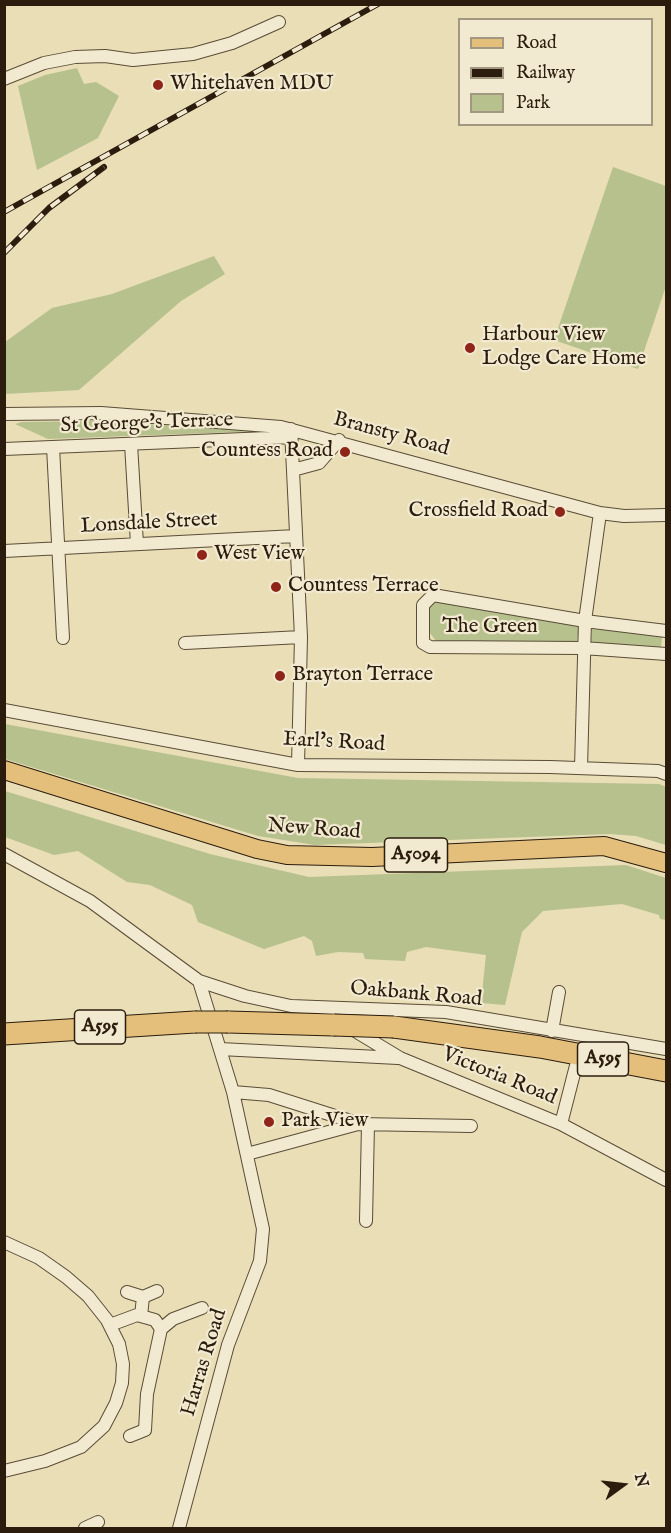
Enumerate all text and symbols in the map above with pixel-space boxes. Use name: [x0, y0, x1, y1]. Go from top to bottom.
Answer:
legend: [458, 18, 653, 126]
text: Road: [516, 32, 557, 55]
text: Railway: [516, 62, 575, 85]
place label: Whitehaven MDU: [170, 72, 333, 98]
marker: Whitehaven MDU: [151, 78, 165, 92]
text: Park: [516, 92, 550, 115]
place label: Harbour View Lodge Care Home: [482, 323, 646, 373]
marker: Harbour View Lodge Care Home: [463, 341, 477, 355]
street label: Bransty Road: [330, 407, 452, 463]
street label: St George's Terrace: [60, 408, 234, 440]
place label: Countess Road: [201, 439, 333, 465]
marker: Countess Road: [338, 445, 352, 459]
place label: Crossfield Road: [408, 499, 548, 525]
marker: Crossfield Road: [553, 505, 567, 519]
street label: Lonsdale Street: [80, 508, 218, 540]
place label: West View: [214, 542, 304, 568]
marker: West View: [195, 548, 209, 562]
place label: Countess Terrace: [288, 574, 439, 600]
marker: Countess Terrace: [269, 580, 283, 594]
street label: The Green: [442, 615, 538, 641]
place label: Brayton Terrace: [292, 663, 433, 689]
marker: Brayton Terrace: [273, 669, 287, 683]
street label: Earl's Road: [282, 728, 386, 758]
street label: New Road: [267, 814, 361, 846]
road number: A5094: [384, 838, 448, 872]
street label: Oakbank Road: [349, 977, 483, 1013]
road number: A595: [74, 1010, 126, 1044]
road number: A595: [578, 1042, 628, 1076]
street label: Victoria Road: [438, 1043, 560, 1111]
place label: Park View: [281, 1109, 368, 1135]
marker: Park View: [262, 1115, 276, 1129]
street label: Harras Road: [177, 1306, 233, 1420]
north arrow: [593, 1455, 653, 1515]
text: N: [629, 1471, 652, 1490]

